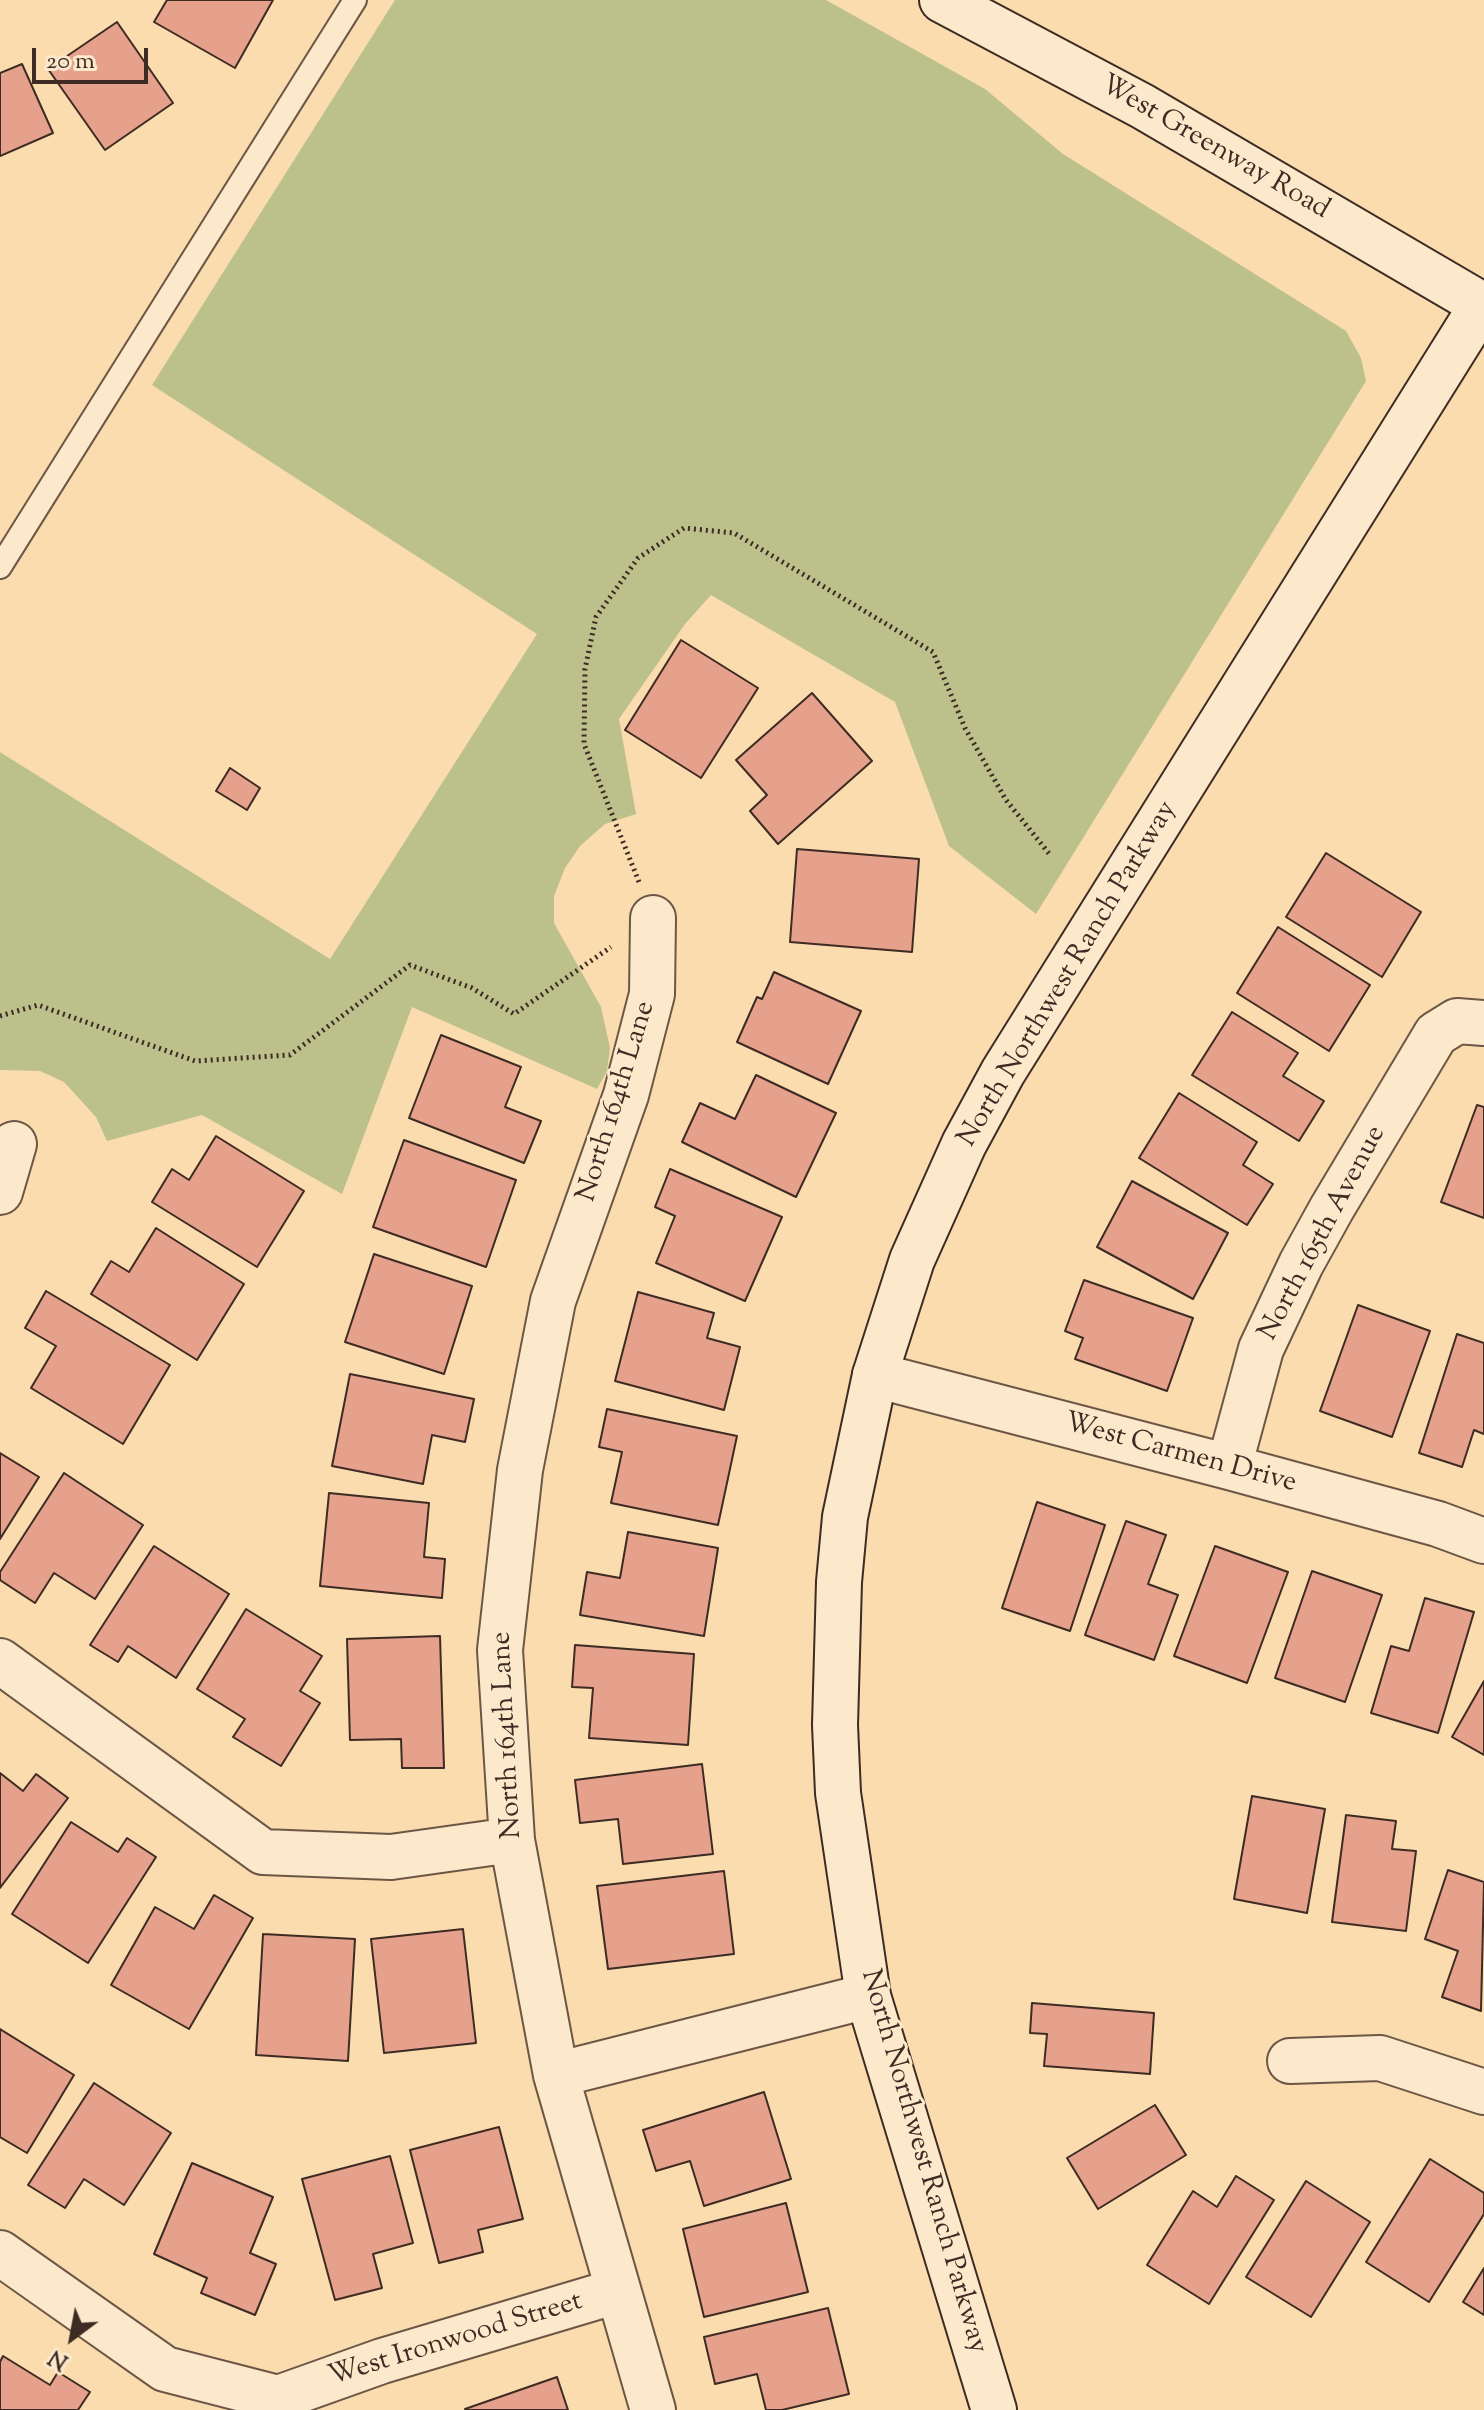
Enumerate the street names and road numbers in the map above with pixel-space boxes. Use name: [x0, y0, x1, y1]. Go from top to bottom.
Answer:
street label: West Greenway Road: [1093, 70, 1335, 228]
street label: North Northwest Ranch Parkway: [952, 796, 1186, 1154]
street label: North 164th Lane: [572, 998, 664, 1206]
street label: North 165th Avenue: [1253, 1121, 1395, 1347]
street label: West Carmen Drive: [1060, 1408, 1300, 1502]
street label: North 164th Lane: [487, 1630, 531, 1840]
street label: North Northwest Ranch Parkway: [851, 1966, 993, 2358]
street label: West Ironwood Street: [325, 2286, 587, 2396]

